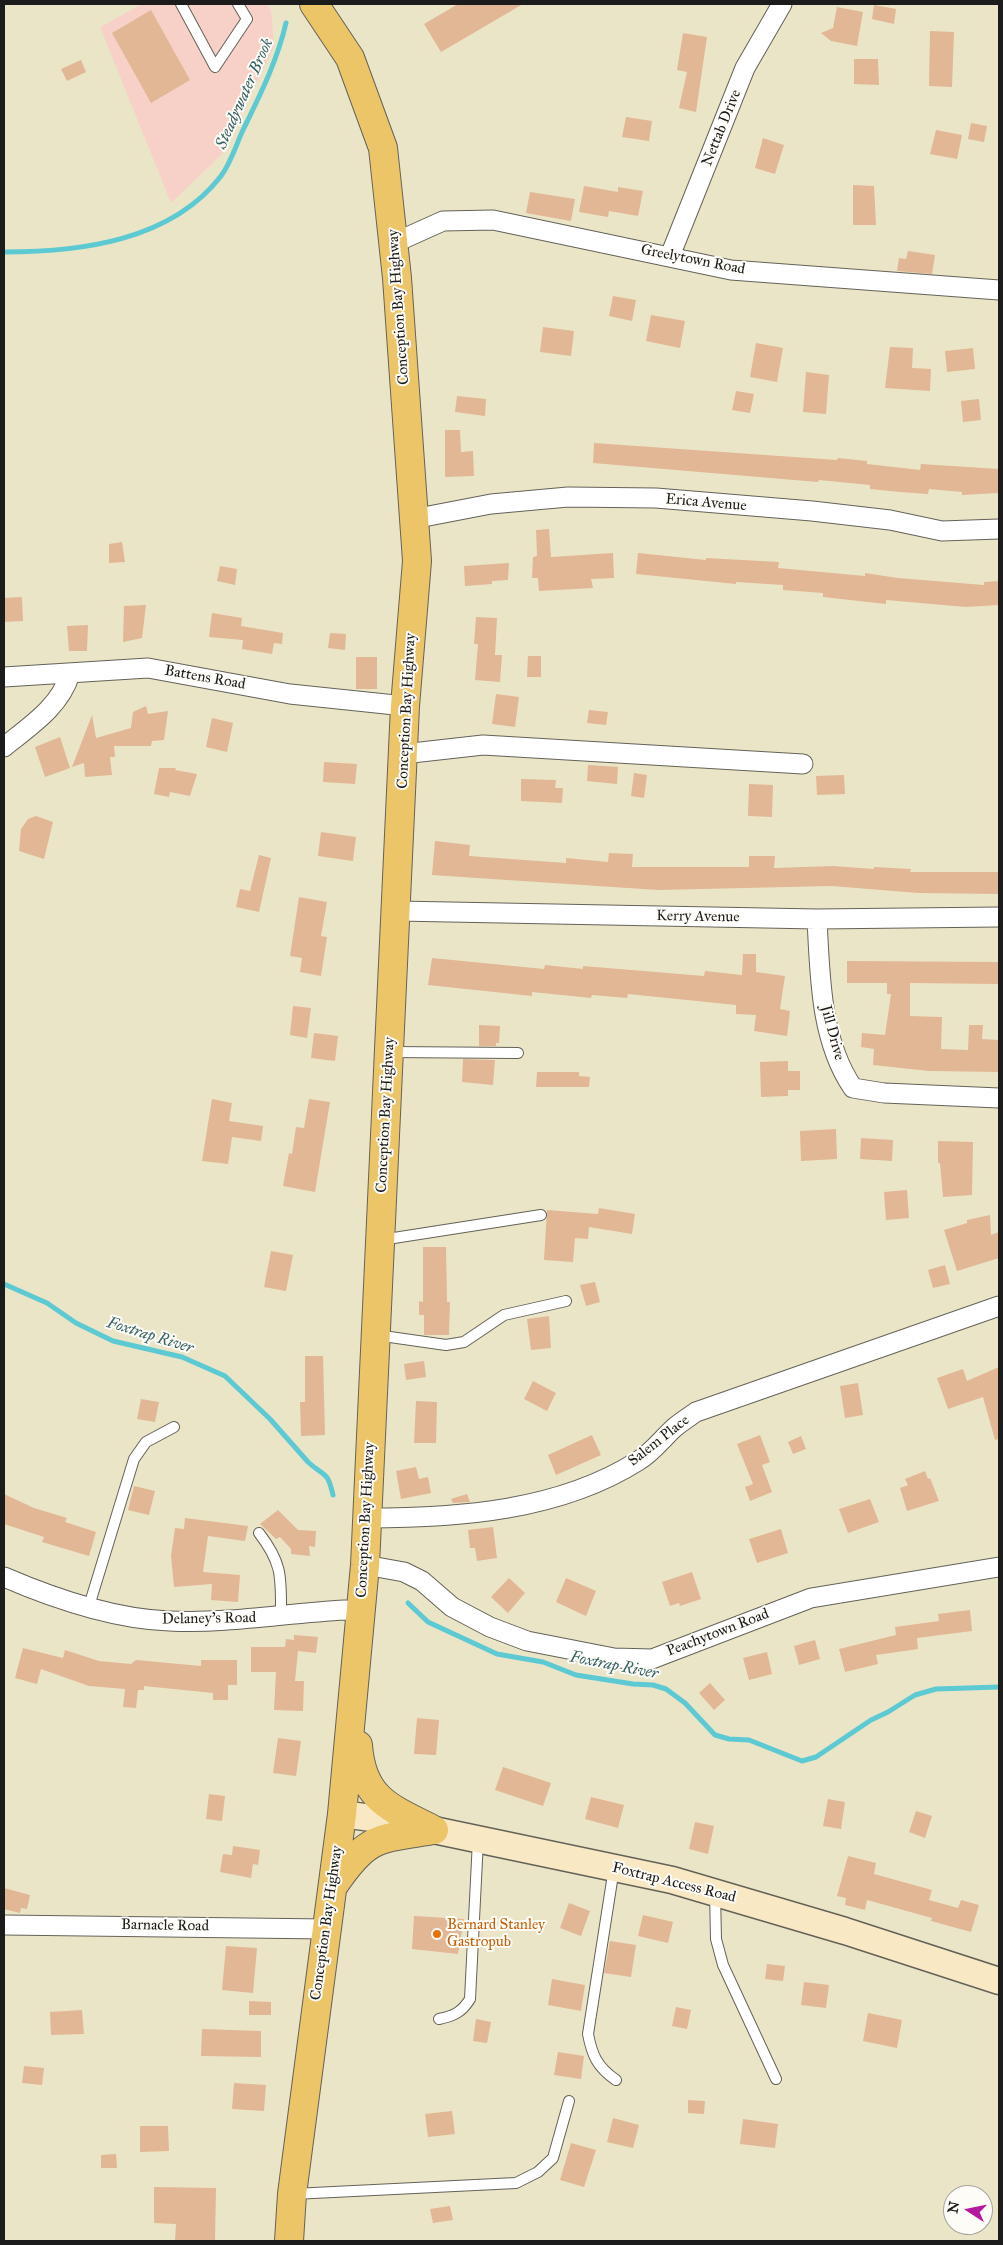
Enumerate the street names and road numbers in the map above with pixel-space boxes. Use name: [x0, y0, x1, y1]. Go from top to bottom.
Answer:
street label: Nettab Drive: [699, 87, 745, 169]
street label: Conception Bay Highway: [385, 229, 413, 385]
street label: Greelytown Road: [639, 241, 747, 279]
street label: Erica Avenue: [665, 490, 747, 516]
street label: Conception Bay Highway: [394, 633, 420, 789]
street label: Battens Road: [163, 662, 247, 694]
street label: Kerry Avenue: [656, 907, 740, 927]
street label: Jill Drive: [816, 1004, 848, 1062]
street label: Conception Bay Highway: [373, 1037, 399, 1193]
street label: Salem Place: [625, 1412, 693, 1470]
street label: Conception Bay Highway: [353, 1442, 379, 1598]
street label: Peachytown Road: [664, 1605, 772, 1661]
street label: Delaney's Road: [162, 1609, 256, 1629]
street label: Conception Bay Highway: [307, 1844, 347, 2002]
street label: Foxtrap Access Road: [610, 1859, 738, 1907]
street label: Barnacle Road: [121, 1916, 209, 1936]

